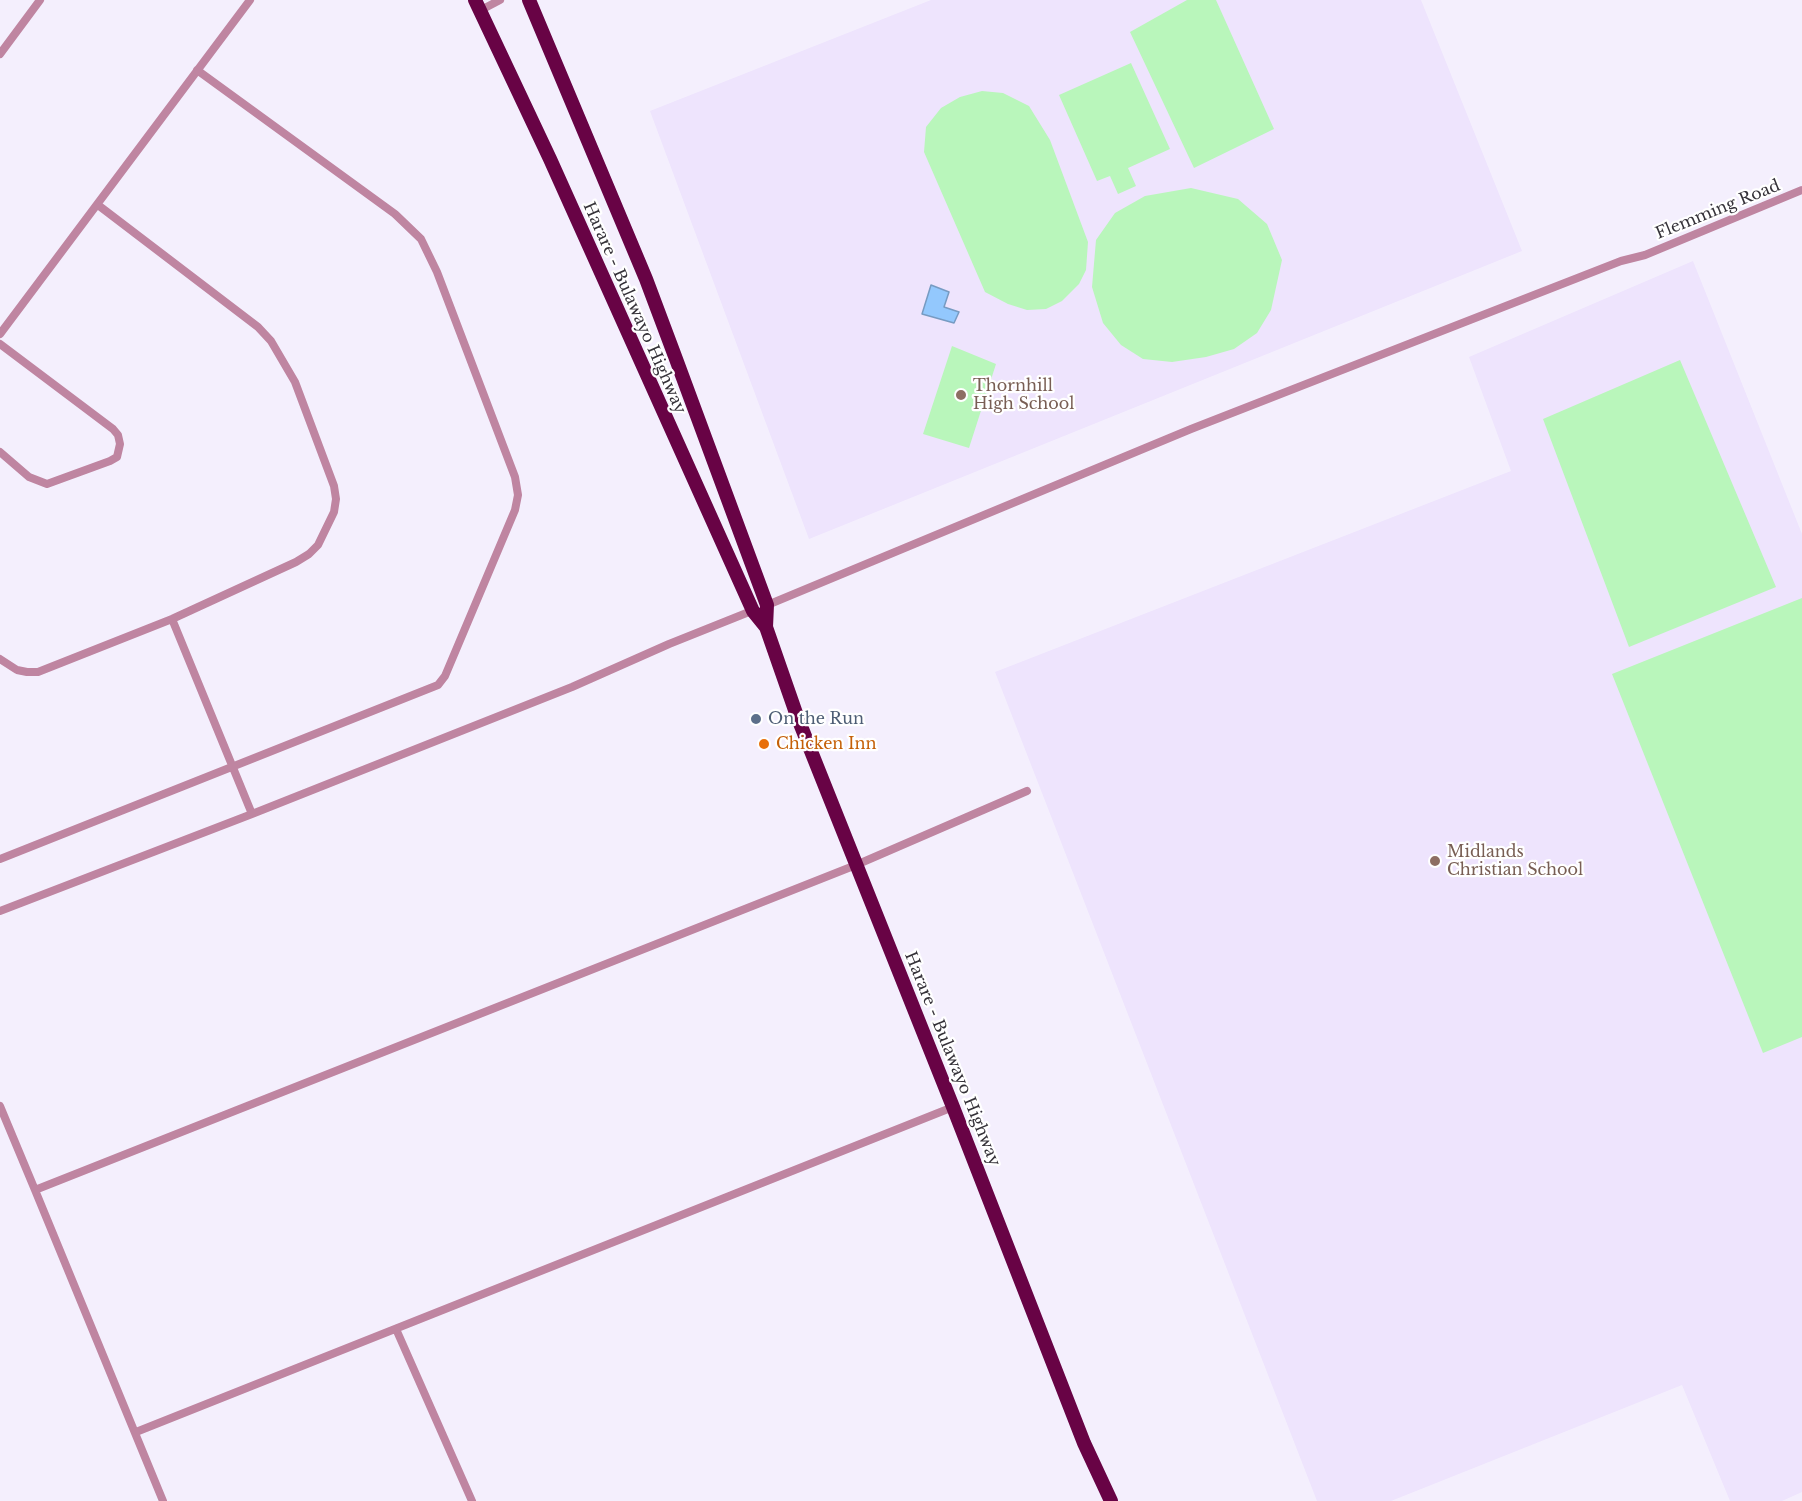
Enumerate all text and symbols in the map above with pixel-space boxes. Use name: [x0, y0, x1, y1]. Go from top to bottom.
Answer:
street label: Flemming Road: [1653, 176, 1783, 244]
street label: Harare - Bulawayo Highway: [579, 199, 689, 417]
place label: Thornhill High School: [973, 376, 1074, 414]
marker: Thornhill High School: [954, 388, 968, 402]
place label: On the Run: [768, 709, 864, 729]
marker: On the Run: [749, 712, 763, 726]
place label: Chicken Inn: [776, 734, 877, 754]
marker: Chicken Inn: [757, 737, 771, 751]
place label: Midlands Christian School: [1447, 842, 1583, 880]
marker: Midlands Christian School: [1428, 854, 1442, 868]
street label: Harare - Bulawayo Highway: [900, 949, 1004, 1169]

